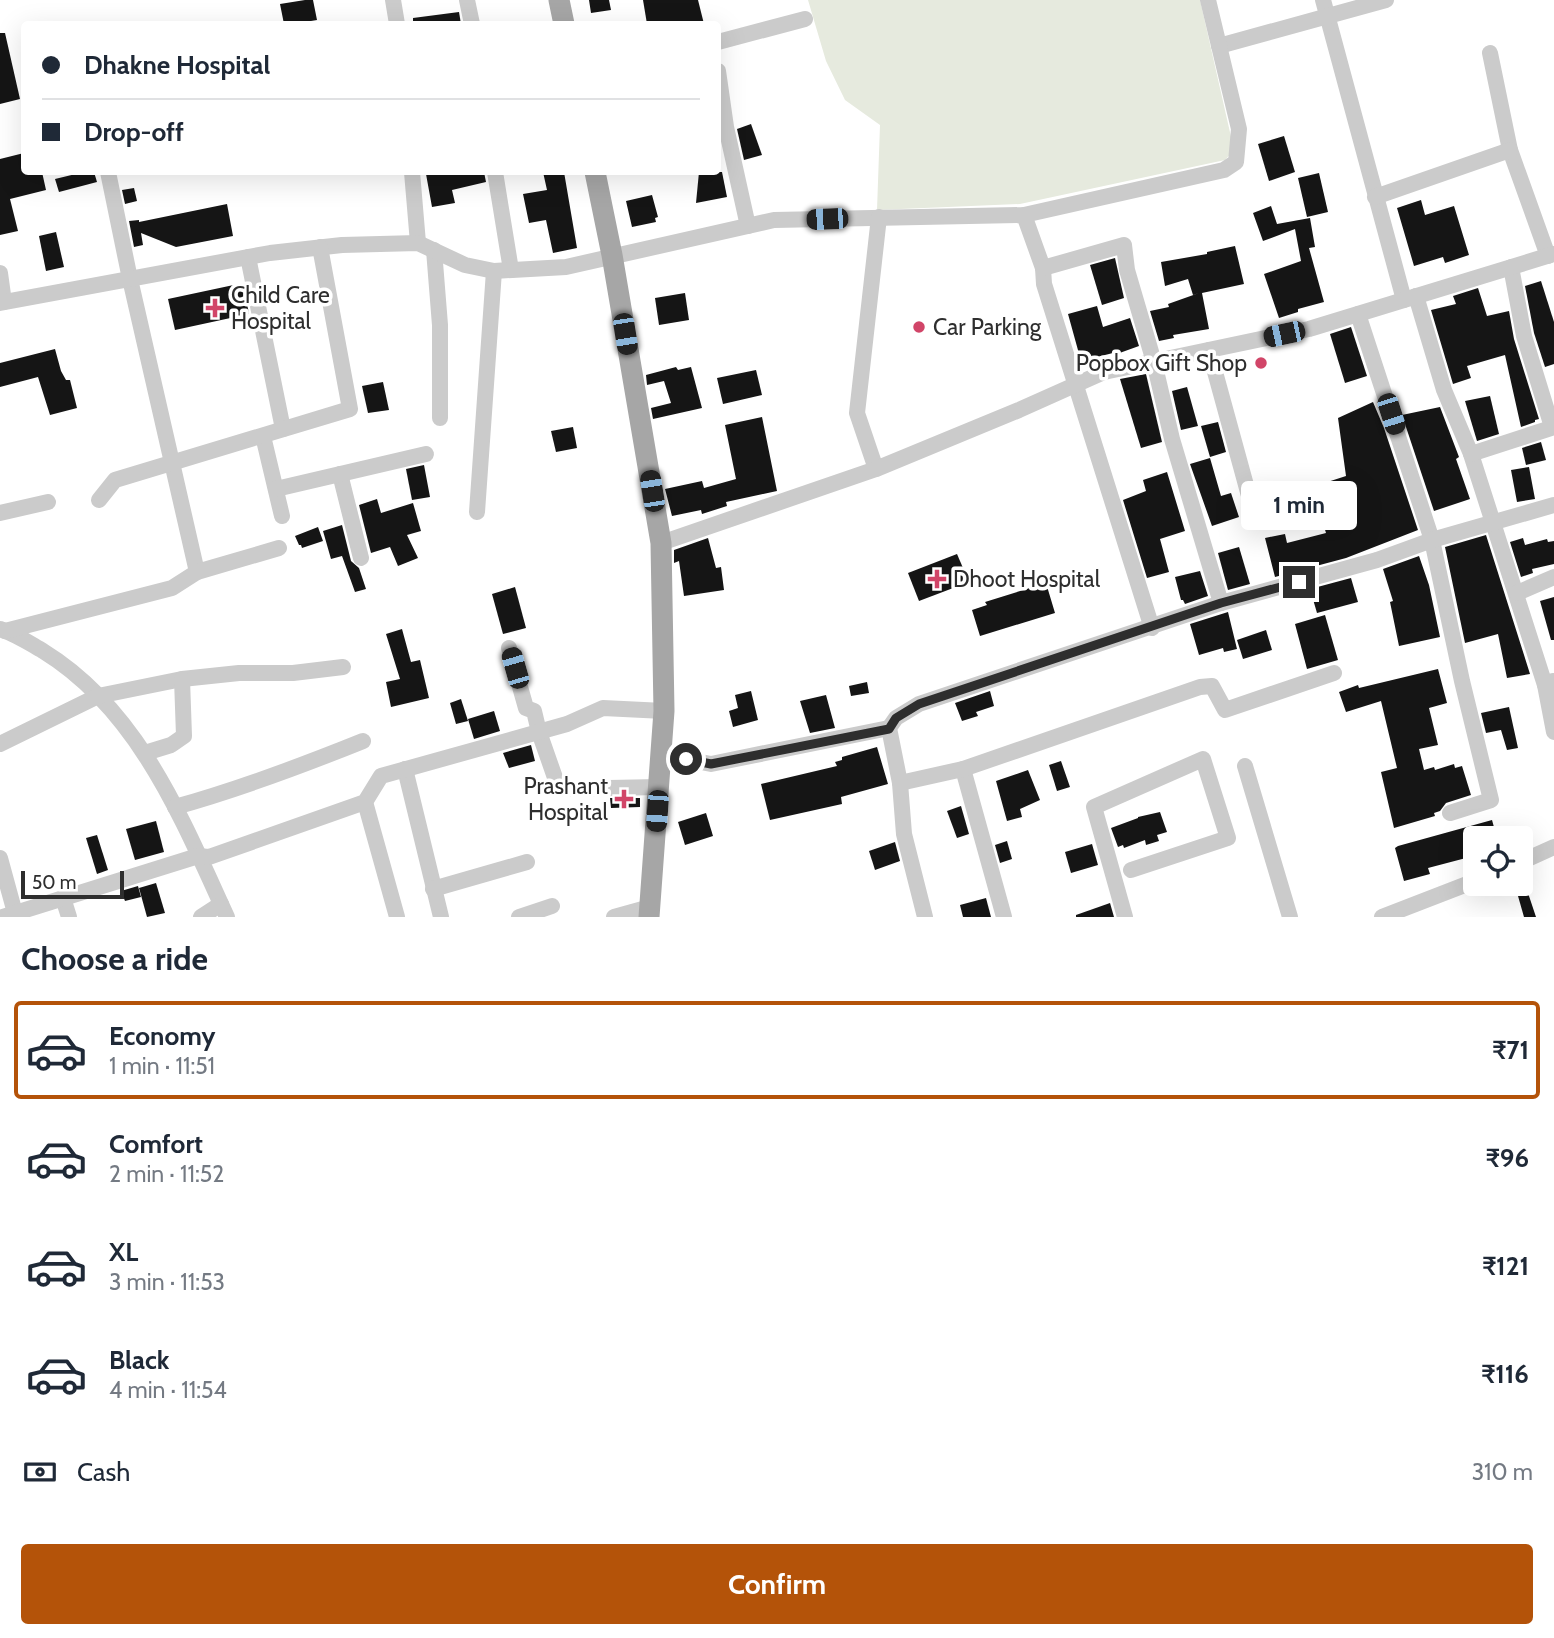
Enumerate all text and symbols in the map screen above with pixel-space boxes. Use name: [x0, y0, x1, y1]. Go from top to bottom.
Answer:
text: Dhakne Hospital: [84, 49, 270, 81]
text: Drop-off: [84, 116, 184, 148]
car: [806, 208, 849, 230]
place label: Child Care Hospital: [231, 281, 330, 335]
marker: Child Care Hospital: [205, 298, 225, 318]
car: [612, 312, 639, 356]
place label: Car Parking: [933, 313, 1042, 341]
marker: Car Parking: [911, 319, 927, 335]
car: [1262, 319, 1307, 349]
place label: Popbox Gift Shop: [1076, 349, 1247, 377]
marker: Popbox Gift Shop: [1253, 355, 1269, 371]
car: [1375, 391, 1408, 437]
car: [639, 469, 666, 513]
callout: 1 min: [1241, 480, 1357, 530]
text: 1 min: [1273, 491, 1325, 519]
place label: Dhoot Hospital: [953, 565, 1101, 593]
route end: [1283, 566, 1315, 598]
marker: Dhoot Hospital: [927, 569, 947, 589]
car: [500, 645, 531, 691]
route start: [670, 743, 702, 775]
place label: Prashant Hospital: [523, 772, 609, 826]
marker: Prashant Hospital: [614, 789, 634, 809]
car: [646, 789, 669, 833]
map controls: [1463, 826, 1533, 896]
button: locate: [1463, 826, 1533, 896]
scale bar: [21, 868, 124, 900]
text: 50 m: [32, 871, 76, 894]
text: Choose a ride: [21, 939, 208, 978]
icon: car: [25, 1019, 88, 1082]
text: Economy: [109, 1020, 215, 1052]
text: ₹71: [1492, 1034, 1529, 1066]
text: 1 min · 11:51: [109, 1052, 215, 1080]
icon: car: [25, 1127, 88, 1190]
text: Comfort: [109, 1128, 203, 1160]
text: ₹96: [1486, 1142, 1529, 1174]
text: 2 min · 11:52: [109, 1160, 224, 1188]
icon: car: [25, 1235, 88, 1298]
text: XL: [109, 1236, 138, 1268]
text: ₹121: [1482, 1250, 1529, 1282]
text: 3 min · 11:53: [109, 1268, 225, 1296]
icon: car: [25, 1343, 88, 1406]
text: Black: [109, 1344, 169, 1376]
text: ₹116: [1481, 1358, 1529, 1390]
text: 4 min · 11:54: [109, 1376, 227, 1404]
icon: cash: [21, 1453, 59, 1491]
text: Cash: [77, 1456, 130, 1488]
text: 310 m: [1472, 1458, 1533, 1486]
button: Confirm: [21, 1544, 1533, 1624]

